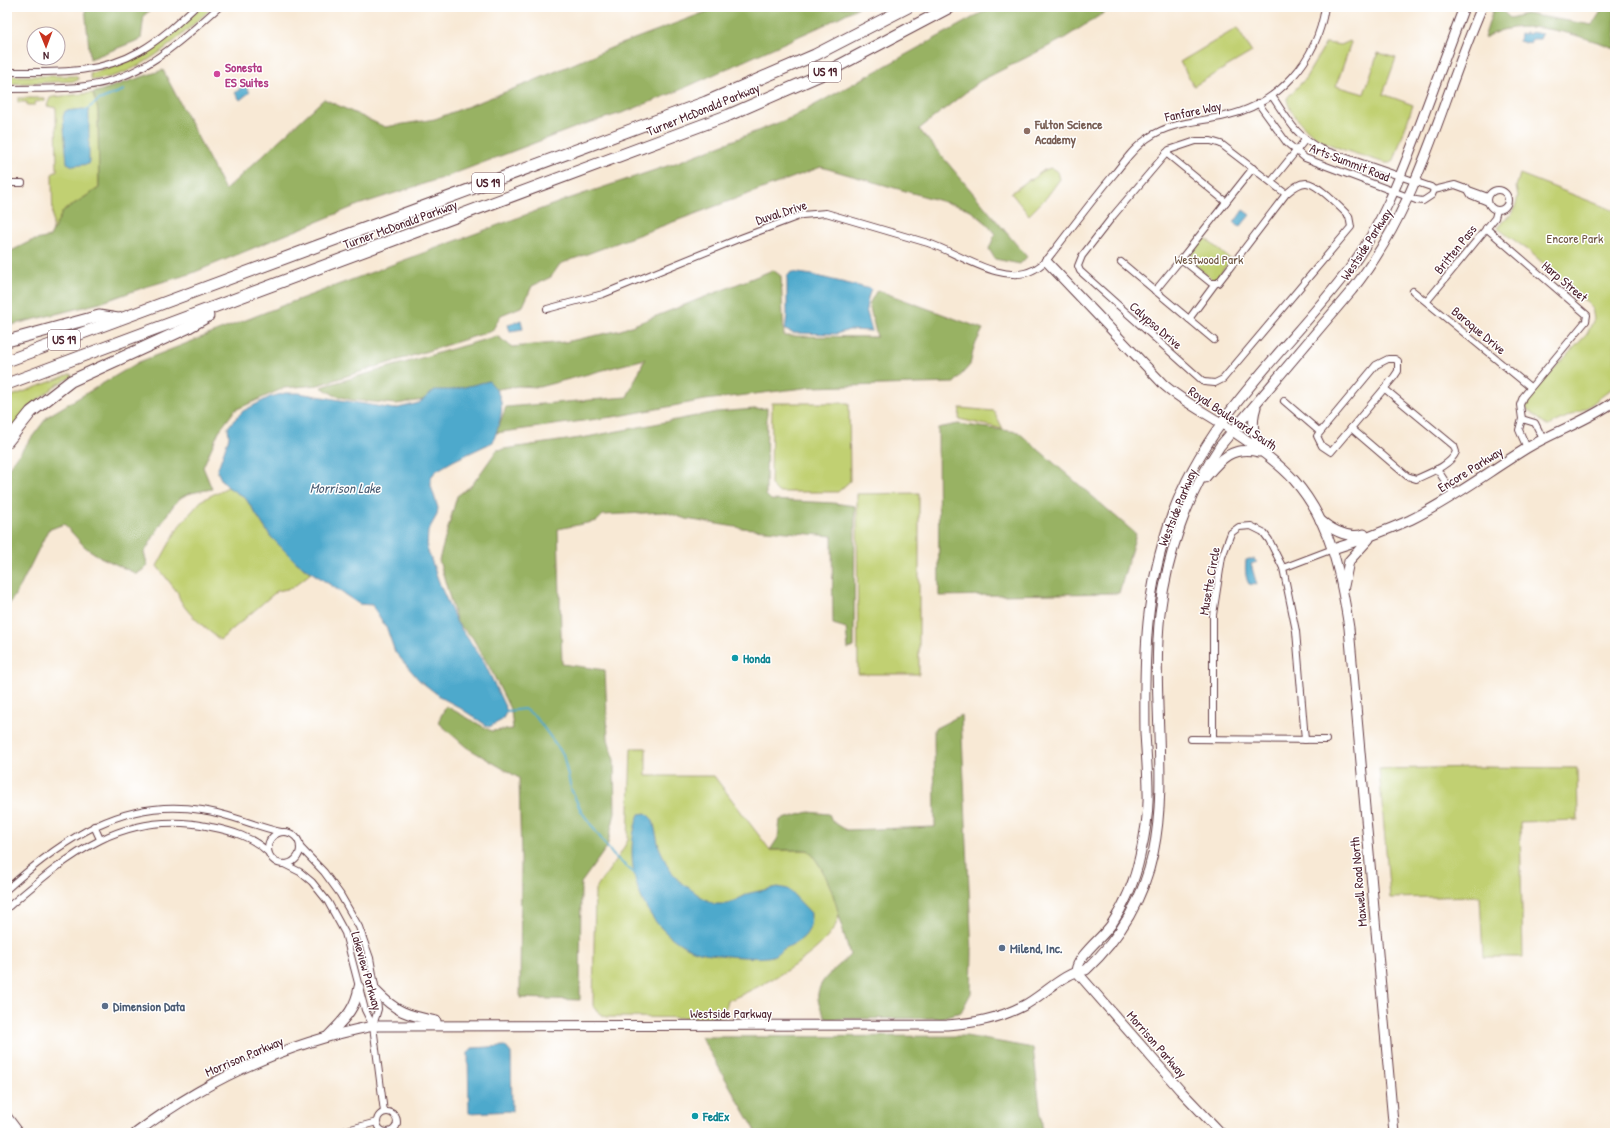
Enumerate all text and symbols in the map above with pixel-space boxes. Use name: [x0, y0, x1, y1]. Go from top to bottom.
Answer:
north arrow: [26, 26, 66, 66]
text: N: [43, 49, 49, 63]
place label: Sonesta ES Suites: [225, 58, 268, 91]
road number: US 19: [809, 62, 841, 82]
marker: Sonesta ES Suites: [212, 69, 222, 79]
street label: Turner McDonald Parkway: [644, 78, 763, 140]
street label: Fanfare Way: [1162, 96, 1223, 126]
place label: Fulton Science Academy: [1034, 115, 1103, 149]
marker: Fulton Science Academy: [1022, 126, 1032, 136]
street label: Arts Summit Road: [1307, 138, 1393, 186]
road number: US 19: [472, 173, 504, 193]
street label: Turner McDonald Parkway: [340, 195, 460, 253]
street label: Duval Drive: [753, 195, 809, 229]
street label: Westside Parkway: [1336, 204, 1396, 283]
street label: Britten Pass: [1429, 220, 1481, 278]
park label: Encore Park: [1547, 229, 1604, 247]
park label: Westwood Park: [1175, 250, 1244, 268]
street label: Harp Street: [1538, 256, 1592, 306]
street label: Calypso Drive: [1126, 297, 1186, 353]
street label: Baroque Drive: [1448, 302, 1510, 358]
road number: US 19: [48, 330, 80, 350]
street label: Royal Boulevard South: [1185, 382, 1281, 455]
street label: Encore Parkway: [1434, 442, 1506, 496]
street label: Westside Parkway: [1153, 465, 1201, 548]
water label: Morrison Lake: [310, 478, 382, 497]
street label: Musette Circle: [1194, 545, 1224, 617]
place label: Honda: [743, 649, 771, 667]
marker: Honda: [730, 653, 740, 663]
street label: Maxwell Road North: [1345, 836, 1371, 928]
street label: Lakeview Parkway: [347, 930, 387, 1013]
place label: Milend, Inc.: [1010, 939, 1063, 957]
marker: Milend, Inc.: [997, 943, 1007, 953]
place label: Dimension Data: [113, 997, 186, 1015]
marker: Dimension Data: [100, 1001, 110, 1011]
street label: Westside Parkway: [690, 1004, 773, 1022]
street label: Morrison Parkway: [1123, 1007, 1191, 1082]
street label: Morrison Parkway: [202, 1031, 286, 1081]
place label: FedEx: [702, 1107, 730, 1125]
marker: FedEx: [690, 1111, 700, 1121]

